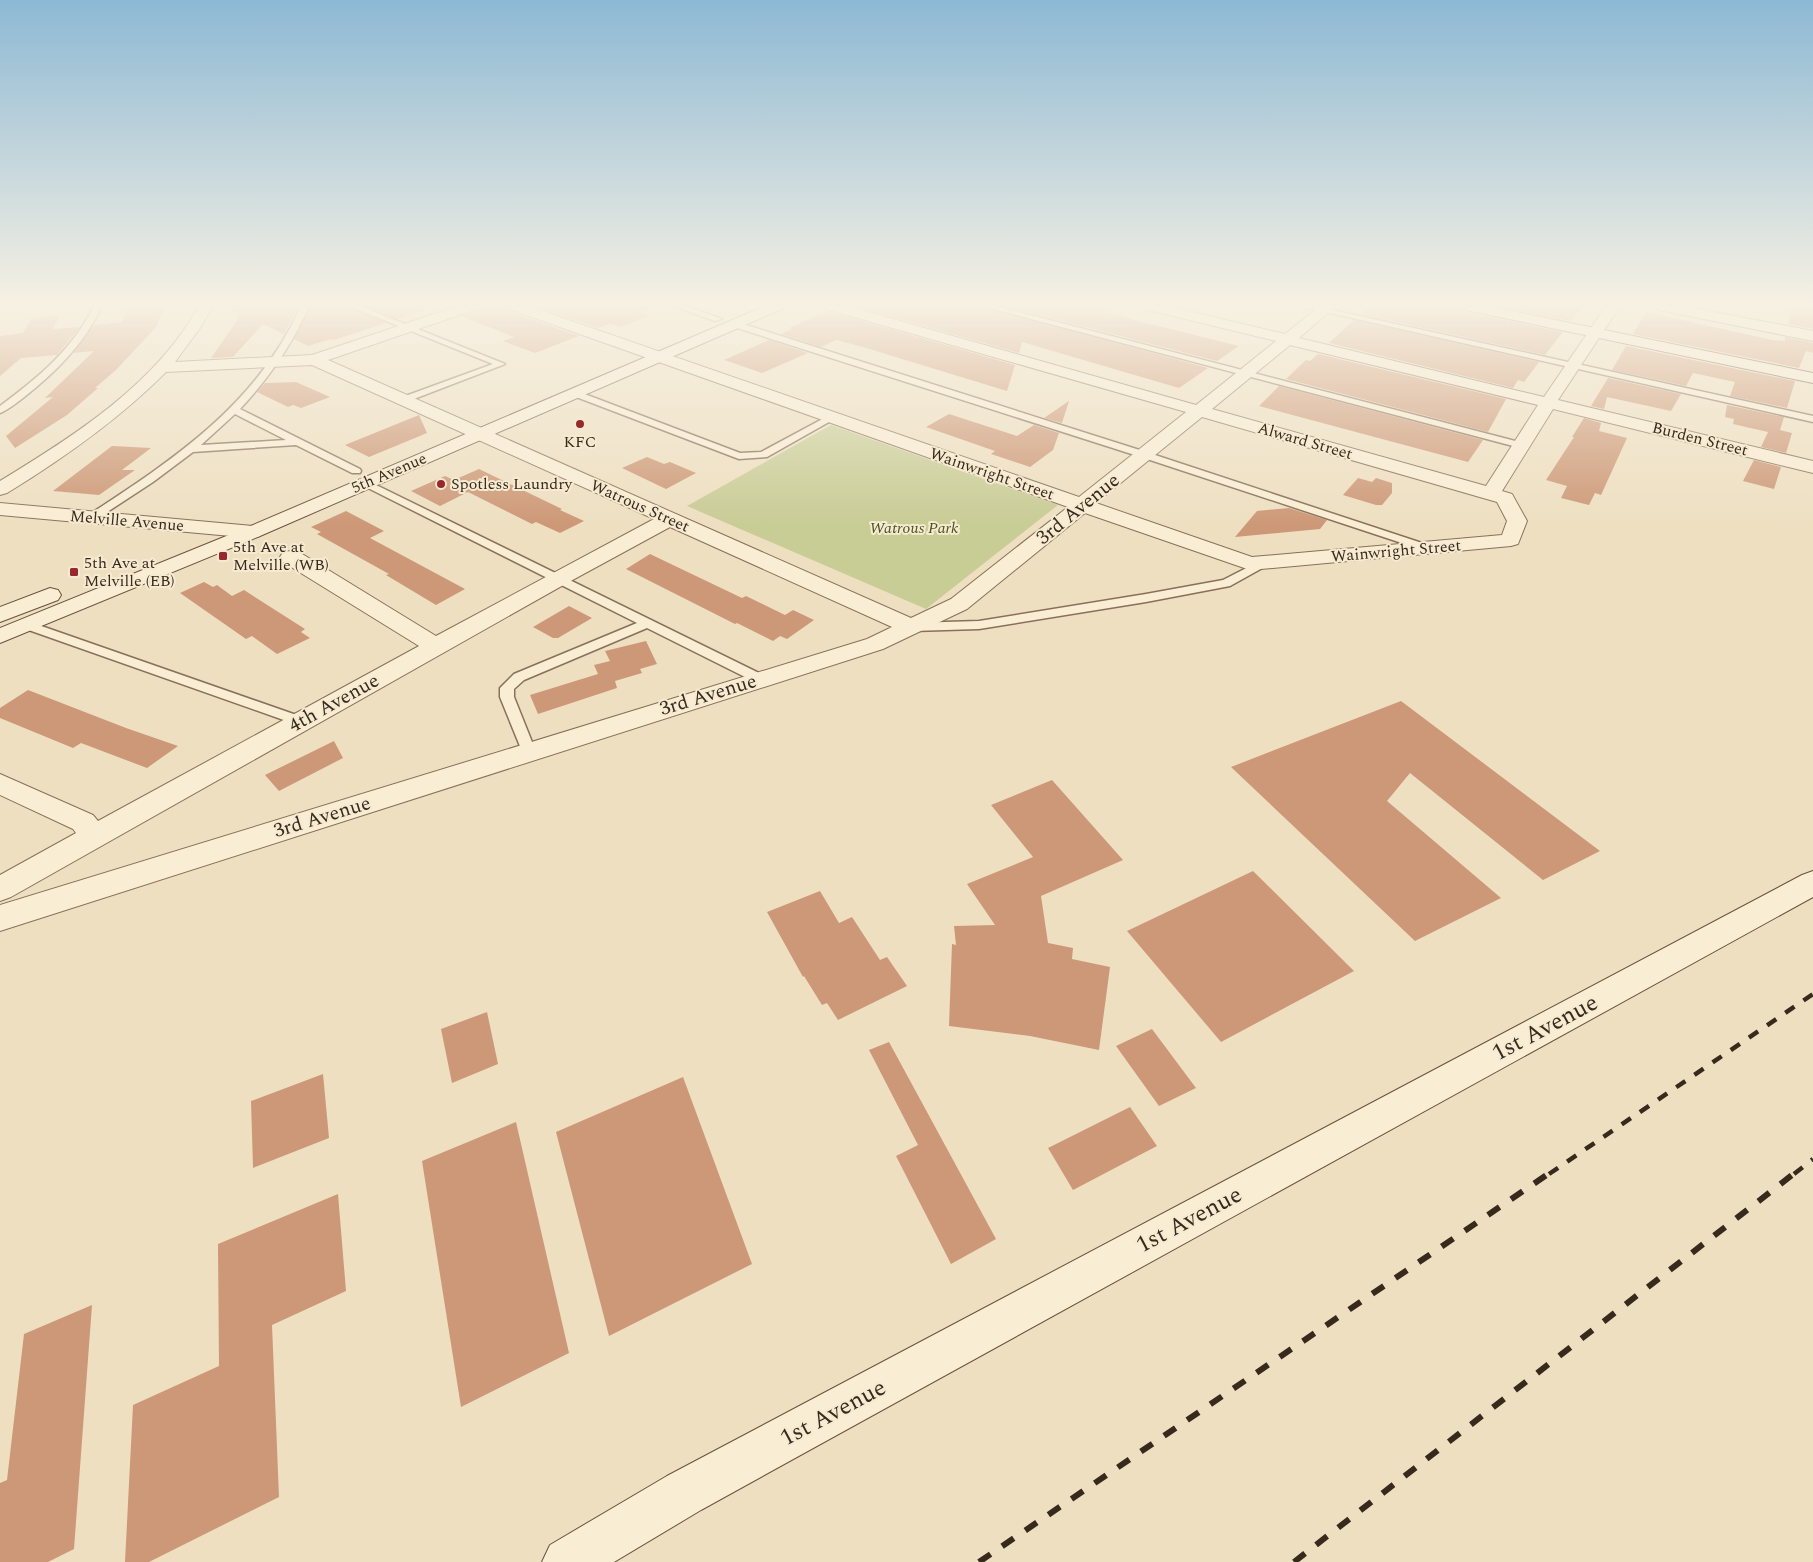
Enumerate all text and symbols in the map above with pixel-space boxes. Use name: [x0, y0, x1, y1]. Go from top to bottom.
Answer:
street label: Alward Street: [1255, 416, 1356, 466]
street label: Burden Street: [1650, 416, 1751, 463]
marker: KFC: [574, 418, 586, 430]
place label: KFC: [564, 430, 596, 454]
street label: Wainwright Street: [926, 441, 1058, 507]
street label: 5th Avenue: [348, 446, 430, 500]
street label: 3rd Avenue: [1030, 466, 1126, 552]
place label: Spotless Laundry: [451, 472, 574, 496]
street label: Watrous Street: [587, 474, 694, 539]
marker: Spotless Laundry: [435, 478, 447, 490]
street label: Melville Avenue: [69, 504, 185, 538]
park label: Watrous Park: [869, 516, 959, 540]
street label: Wainwright Street: [1330, 533, 1462, 569]
place label: 5th Ave at Melville (WB): [233, 535, 329, 577]
marker: 5th Ave at Melville (WB): [217, 550, 229, 562]
place label: 5th Ave at Melville (EB): [84, 551, 175, 593]
marker: 5th Ave at Melville (EB): [68, 566, 80, 578]
street label: 4th Avenue: [283, 666, 385, 740]
street label: 3rd Avenue: [656, 666, 760, 724]
street label: 3rd Avenue: [270, 788, 374, 846]
street label: 1st Avenue: [1485, 985, 1605, 1071]
street label: 1st Avenue: [1129, 1177, 1249, 1263]
street label: 1st Avenue: [773, 1370, 893, 1456]

